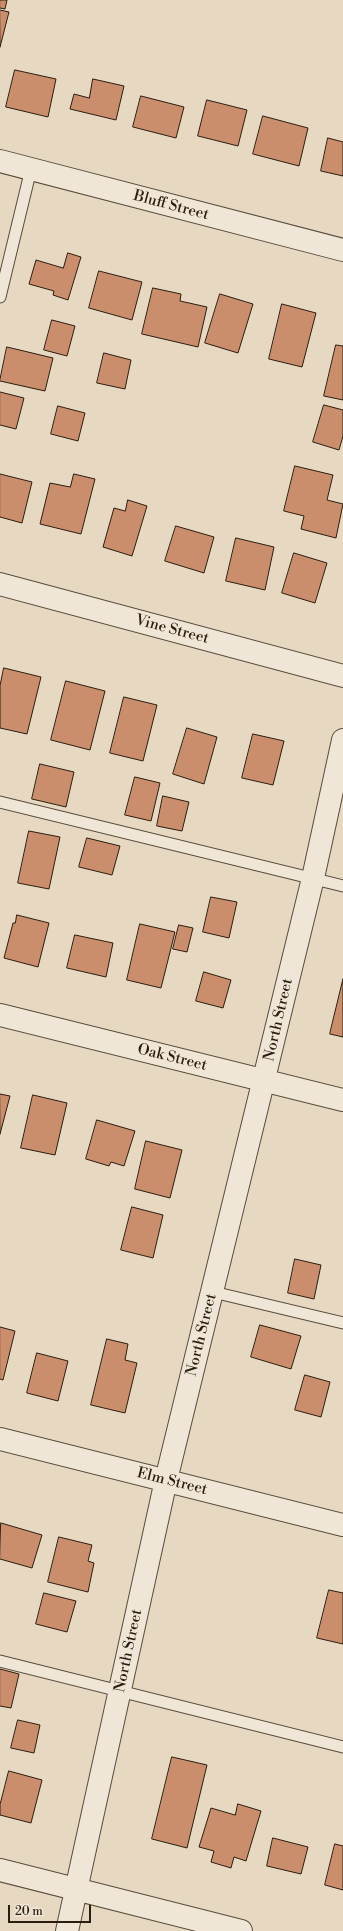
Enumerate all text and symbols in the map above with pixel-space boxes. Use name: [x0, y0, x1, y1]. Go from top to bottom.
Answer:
street label: Bluff Street: [131, 187, 211, 225]
street label: Vine Street: [133, 612, 211, 648]
street label: North Street: [261, 977, 297, 1063]
street label: Oak Street: [135, 1041, 209, 1075]
street label: North Street: [183, 1292, 221, 1378]
street label: Elm Street: [135, 1465, 209, 1499]
street label: North Street: [111, 1608, 147, 1694]
scale bar: [10, 1897, 93, 1923]
text: 20 m: [15, 1904, 43, 1919]

